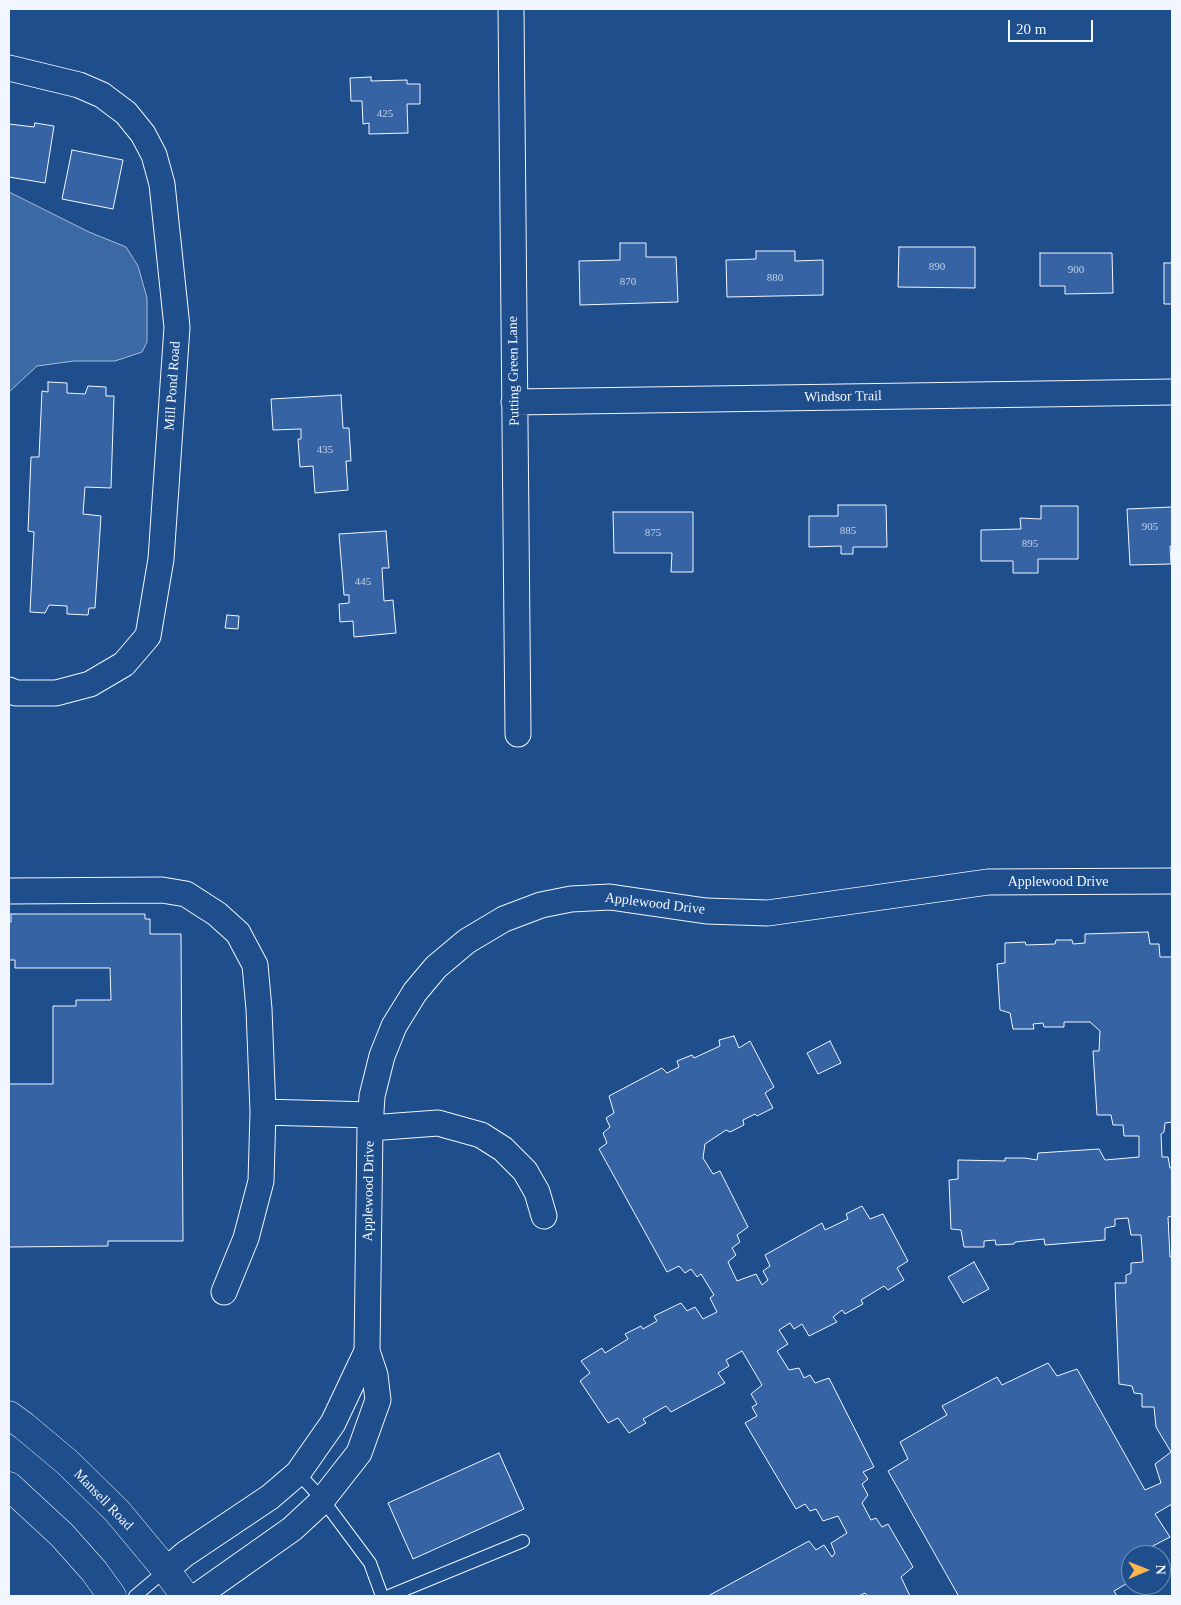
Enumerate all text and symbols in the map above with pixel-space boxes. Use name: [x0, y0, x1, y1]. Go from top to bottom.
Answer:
scale bar: [1011, 10, 1096, 42]
text: 20 m: [1016, 21, 1046, 37]
house number: 425: [377, 107, 393, 121]
house number: 890: [929, 260, 945, 274]
house number: 900: [1068, 263, 1084, 277]
house number: 880: [767, 271, 783, 285]
house number: 870: [620, 275, 636, 289]
street label: Putting Green Lane: [505, 316, 523, 426]
street label: Mill Pond Road: [162, 341, 184, 431]
street label: Windsor Trail: [804, 388, 882, 406]
house number: 435: [317, 443, 333, 457]
house number: 905: [1142, 520, 1158, 534]
house number: 885: [840, 524, 856, 538]
house number: 875: [645, 526, 661, 540]
house number: 895: [1022, 537, 1038, 551]
house number: 445: [355, 575, 371, 589]
street label: Applewood Drive: [1008, 874, 1108, 890]
street label: Applewood Drive: [604, 890, 706, 918]
street label: Applewood Drive: [360, 1141, 378, 1241]
street label: Mansell Road: [70, 1466, 136, 1534]
north arrow: [1121, 1545, 1171, 1595]
text: N: [1153, 1565, 1168, 1575]

